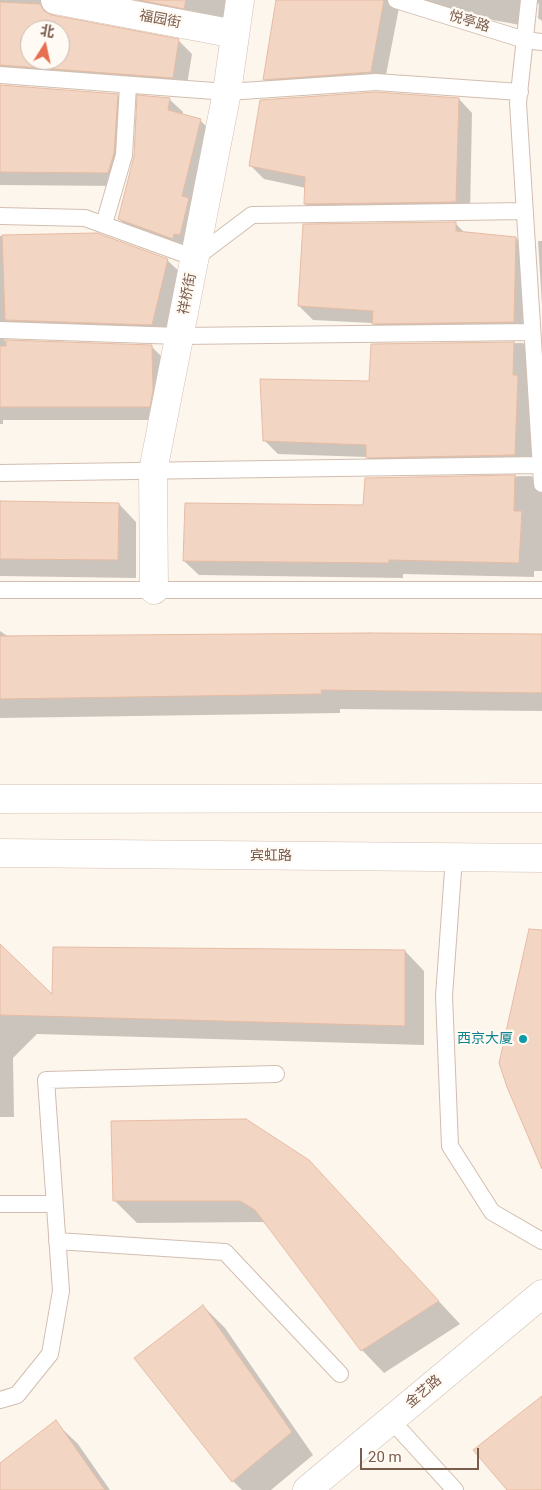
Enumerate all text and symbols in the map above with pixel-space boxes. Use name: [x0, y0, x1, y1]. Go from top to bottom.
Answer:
street label: 福园街: [138, 8, 182, 32]
street label: 悦亭路: [446, 8, 492, 36]
north arrow: [20, 20, 70, 70]
text: 北: [39, 22, 56, 40]
street label: 祥桥街: [176, 272, 200, 316]
street label: 宾虹路: [250, 848, 292, 864]
place label: 西京大厦: [457, 1031, 513, 1047]
marker: 西京大厦: [517, 1033, 529, 1045]
street label: 金艺路: [403, 1372, 445, 1412]
scale bar: [362, 1438, 481, 1470]
text: 20 m: [368, 1448, 402, 1466]

